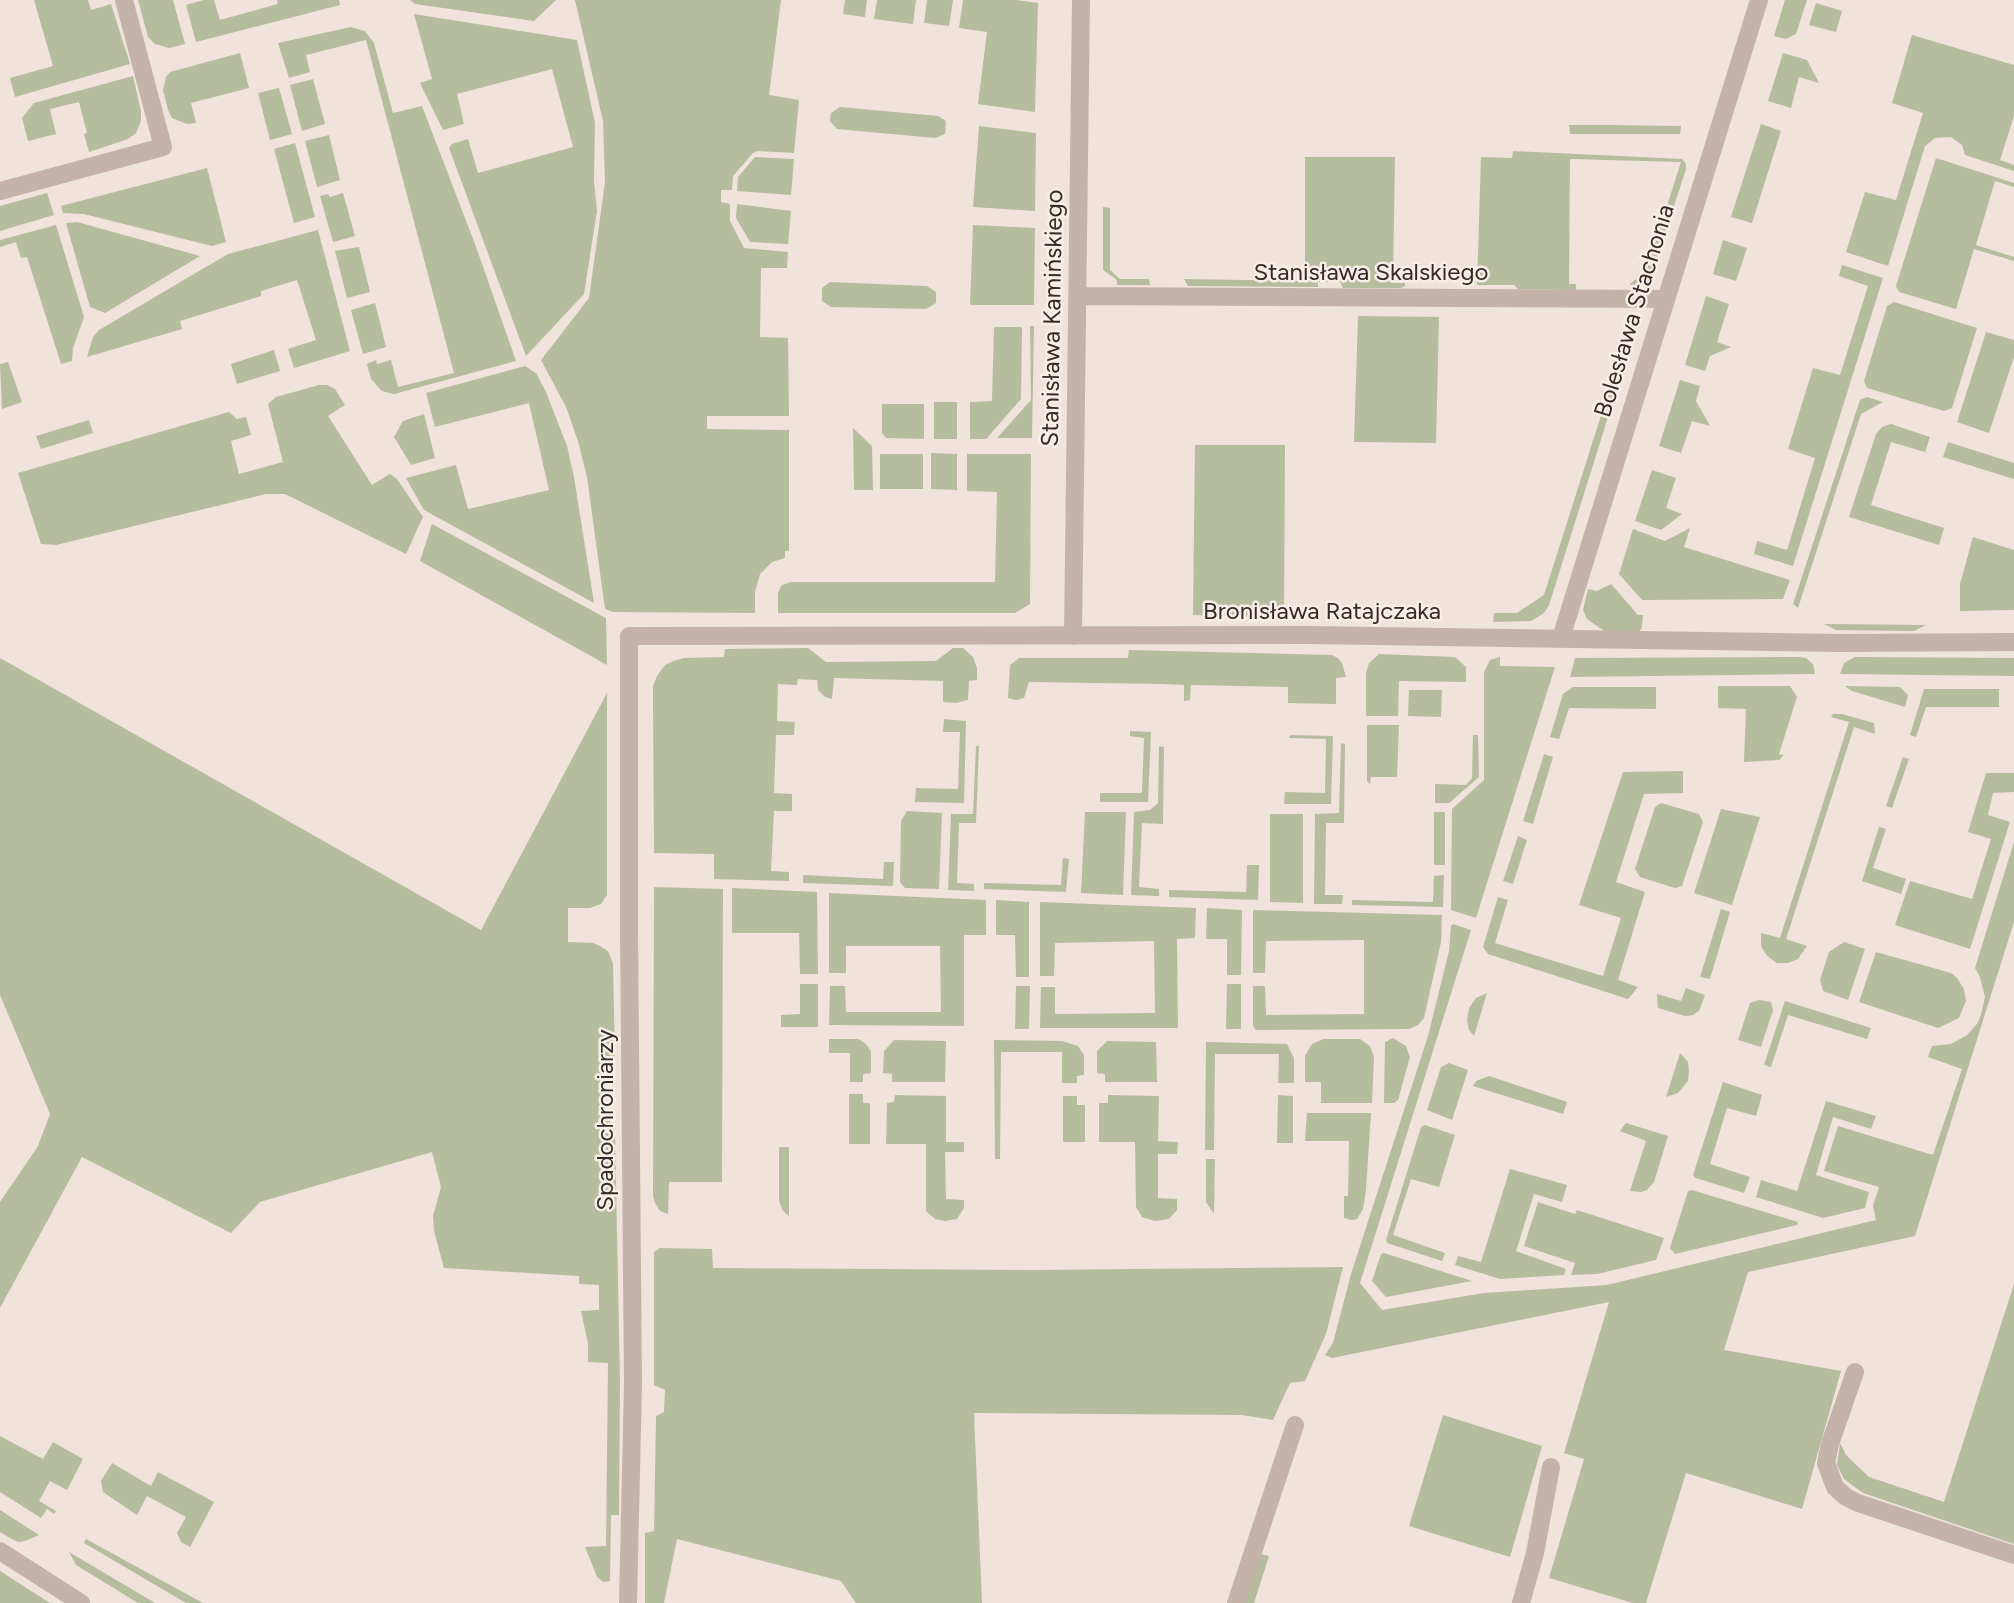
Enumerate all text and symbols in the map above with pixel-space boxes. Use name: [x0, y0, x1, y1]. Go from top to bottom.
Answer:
street label: Stanisława Kamińskiego: [1036, 189, 1070, 447]
street label: Bolesława Stachonia: [1589, 201, 1681, 421]
street label: Stanisława Skalskiego: [1254, 259, 1488, 287]
street label: Bronisława Ratajczaka: [1203, 598, 1441, 626]
street label: Spadochroniarzy: [592, 1029, 620, 1211]

